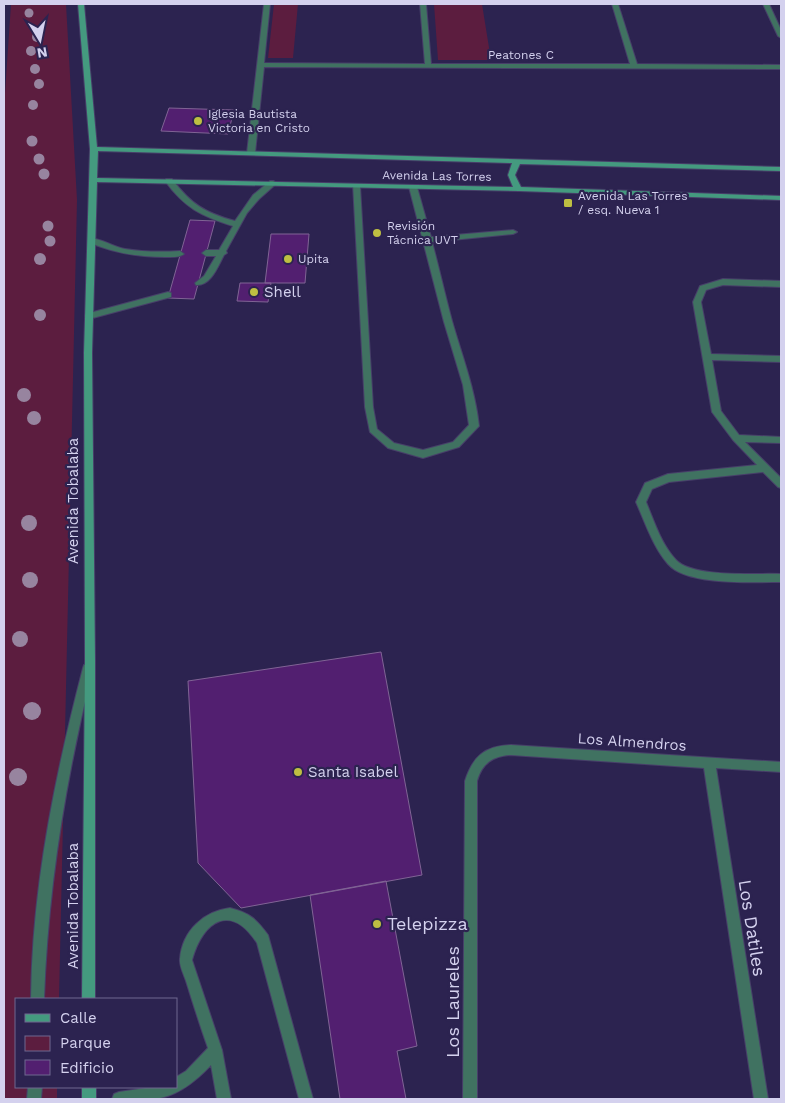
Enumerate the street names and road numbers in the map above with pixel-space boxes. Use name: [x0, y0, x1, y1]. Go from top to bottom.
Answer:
street label: Peatones C: [488, 48, 554, 62]
street label: Avenida Las Torres: [382, 168, 492, 184]
street label: Avenida Tobalaba: [64, 437, 82, 564]
street label: Los Almendros: [577, 729, 687, 755]
street label: Avenida Tobalaba: [64, 842, 82, 969]
street label: Los Datiles: [735, 878, 770, 978]
street label: Los Laureles: [442, 946, 463, 1058]

